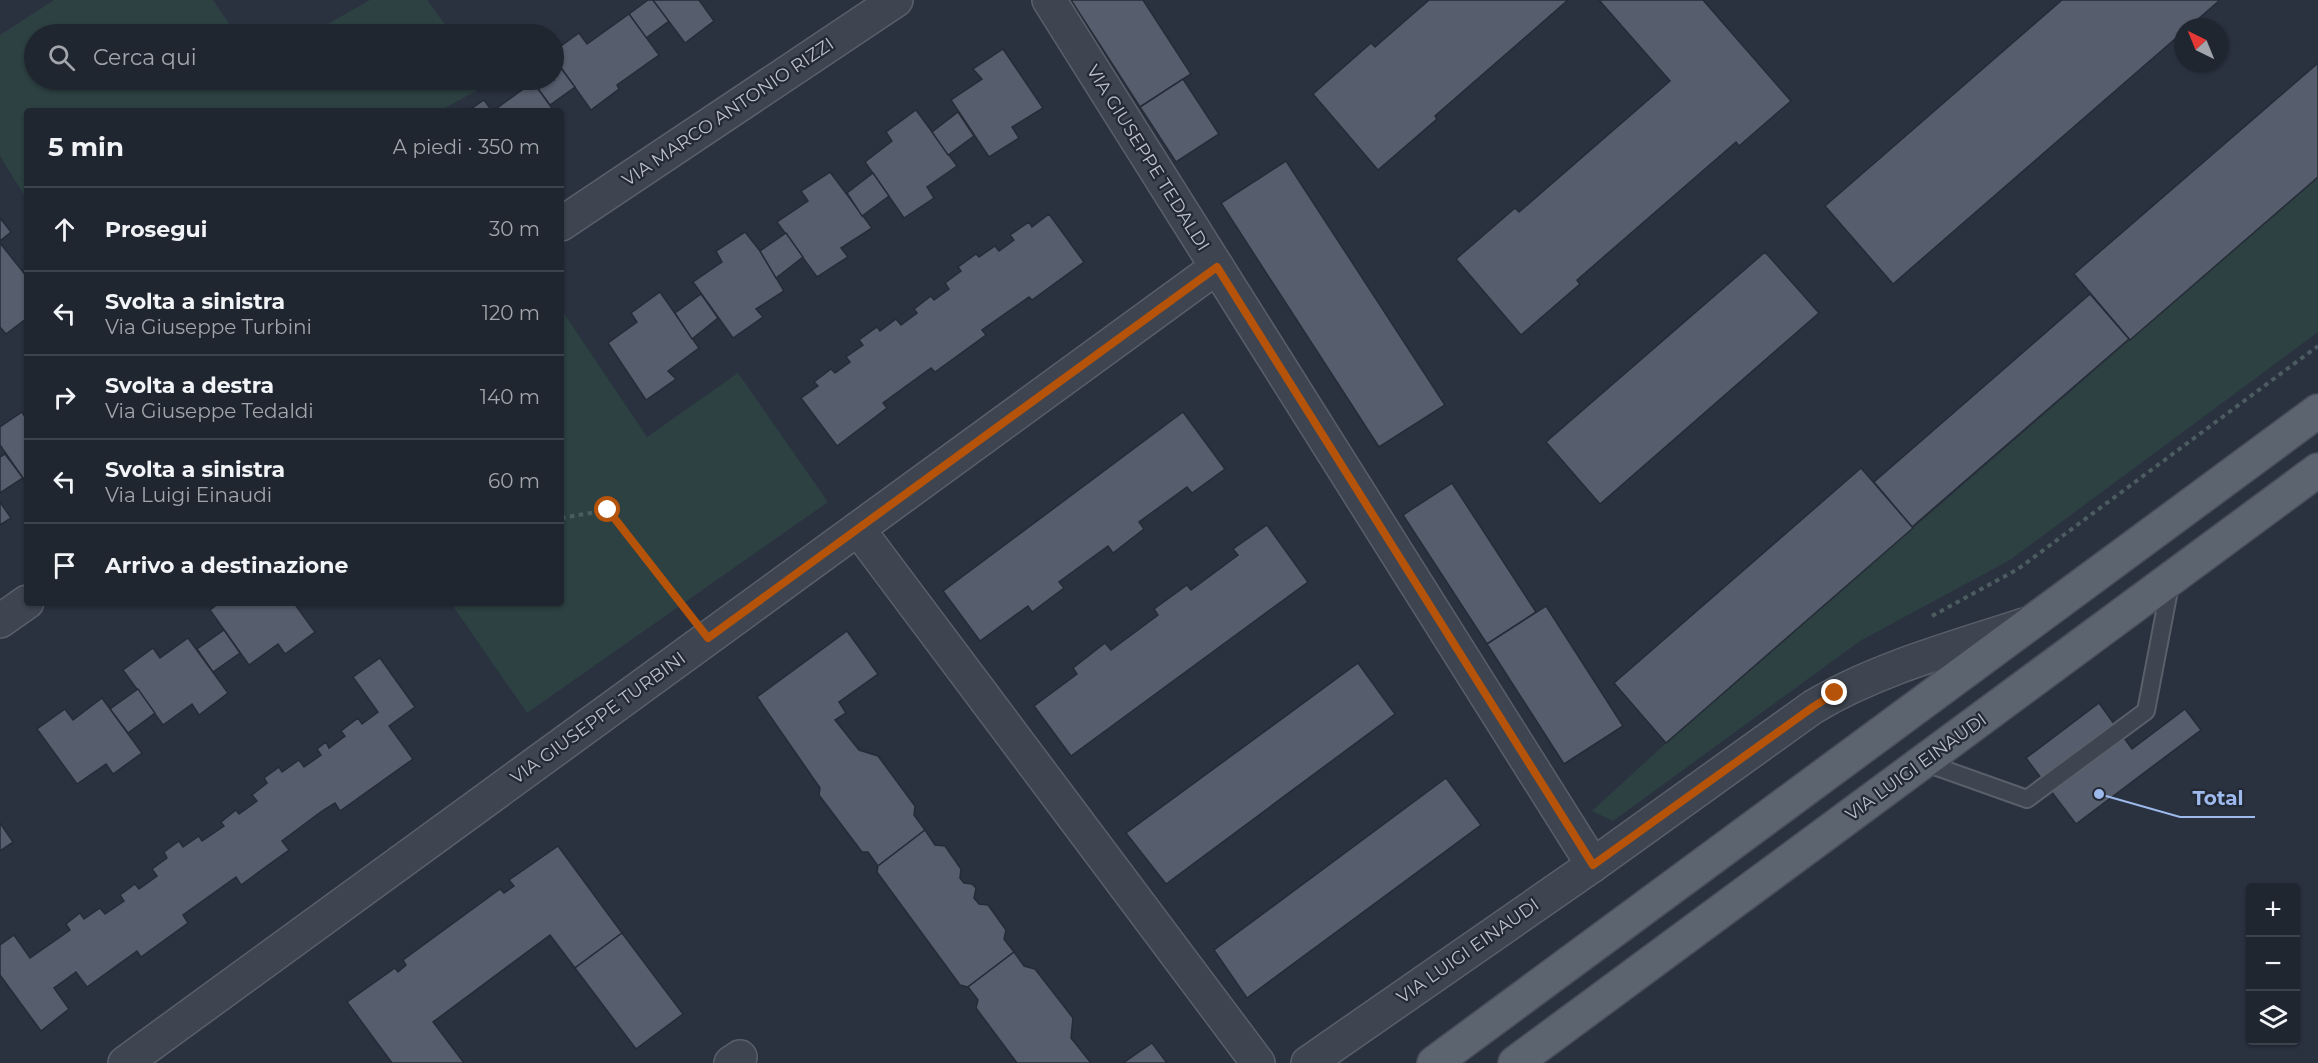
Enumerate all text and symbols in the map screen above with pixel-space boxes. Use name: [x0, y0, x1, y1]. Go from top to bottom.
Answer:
north arrow: [2174, 18, 2228, 72]
search box: [24, 24, 564, 90]
street label: VIA MARCO ANTONIO RIZZI: [618, 33, 838, 191]
icon: search: [45, 41, 78, 74]
text: Cerca qui: [93, 44, 197, 71]
street label: VIA GIUSEPPE TEDALDI: [1082, 61, 1214, 255]
text: 5 min: [48, 131, 124, 163]
text: A piedi · 350 m: [393, 135, 540, 159]
icon: ahead: [48, 213, 81, 246]
text: Prosegui: [105, 216, 207, 243]
text: 30 m: [489, 217, 540, 241]
text: Svolta a sinistra: [105, 288, 285, 315]
icon: left: [48, 297, 81, 330]
text: 120 m: [482, 301, 540, 325]
text: Via Giuseppe Turbini: [105, 315, 312, 339]
text: Svolta a destra: [105, 372, 274, 399]
icon: right: [48, 381, 81, 414]
text: 140 m: [480, 385, 540, 409]
text: Via Giuseppe Tedaldi: [105, 399, 314, 423]
text: Svolta a sinistra: [105, 456, 285, 483]
icon: left: [48, 465, 81, 498]
text: 60 m: [488, 469, 540, 493]
text: Via Luigi Einaudi: [105, 483, 272, 507]
route start: [594, 496, 620, 522]
icon: arrive: [48, 549, 81, 582]
text: Arrivo a destinazione: [105, 552, 348, 579]
street label: VIA GIUSEPPE TURBINI: [506, 647, 690, 789]
route end: [1821, 679, 1847, 705]
street label: VIA LUIGI EINAUDI: [1841, 708, 1991, 826]
callout: Total: [2180, 779, 2255, 817]
text: Total: [2192, 786, 2244, 810]
map controls: [2246, 883, 2300, 1045]
button: +: [2246, 883, 2300, 937]
street label: VIA LUIGI EINAUDI: [1393, 894, 1543, 1008]
button: −: [2246, 937, 2300, 991]
button: layers: [2246, 991, 2300, 1045]

